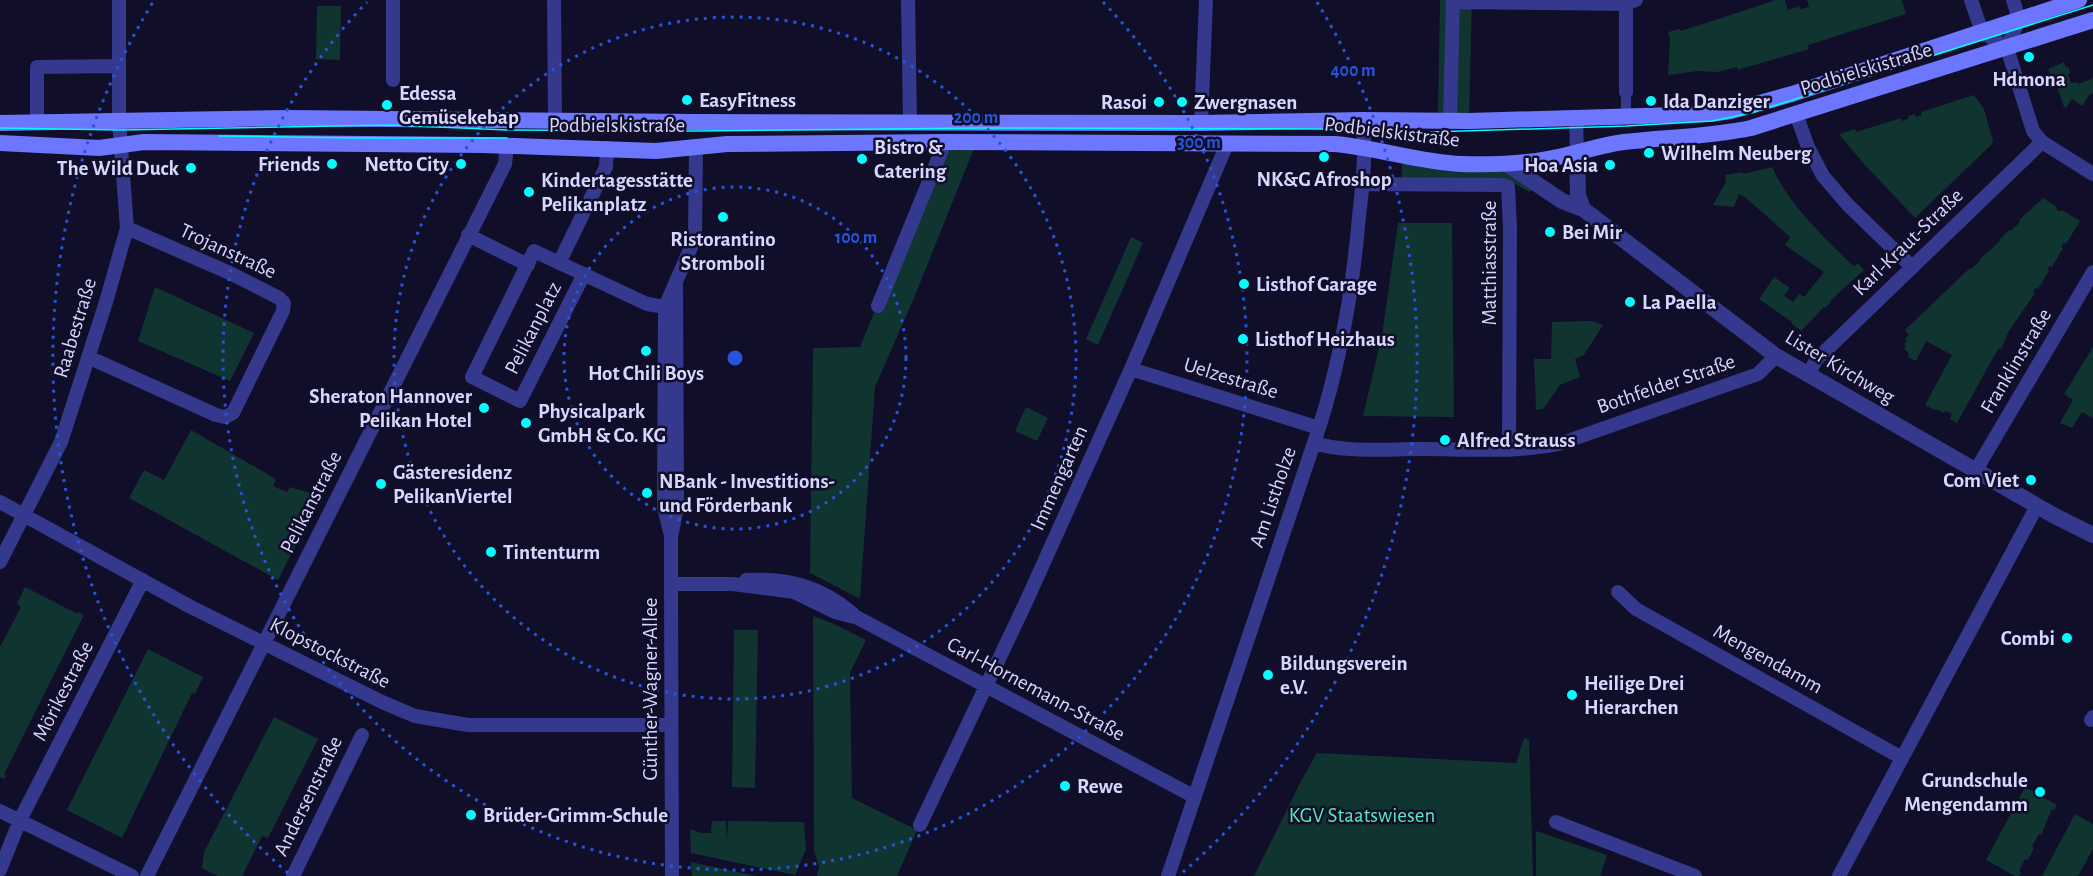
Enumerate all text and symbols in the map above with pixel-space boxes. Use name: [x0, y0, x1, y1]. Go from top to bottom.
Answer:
street label: Podbielskistraße: [1798, 39, 1934, 99]
marker: Hdmona: [2022, 50, 2036, 64]
text: 400 m: [1330, 62, 1376, 80]
place label: Hdmona: [1992, 69, 2066, 90]
place label: Edessa Gemüsekebap: [399, 83, 519, 128]
place label: EasyFitness: [699, 90, 796, 111]
place label: Ida Danziger: [1663, 91, 1771, 112]
place label: Rasoi: [1101, 92, 1147, 113]
place label: Zwergnasen: [1194, 92, 1297, 113]
marker: EasyFitness: [680, 93, 694, 107]
marker: Ida Danziger: [1644, 94, 1658, 108]
marker: Rasoi: [1152, 95, 1166, 109]
marker: Zwergnasen: [1175, 95, 1189, 109]
marker: Edessa Gemüsekebap: [380, 98, 394, 112]
text: 200 m: [954, 109, 998, 127]
street label: Podbielskistraße: [1323, 113, 1461, 151]
street label: Podbielskistraße: [549, 115, 685, 136]
text: 300 m: [1177, 134, 1221, 152]
place label: Bistro & Catering: [874, 137, 947, 182]
place label: Wilhelm Neuberg: [1661, 143, 1812, 164]
marker: Wilhelm Neuberg: [1642, 146, 1656, 160]
marker: NK&G Afroshop: [1317, 150, 1331, 164]
marker: Bistro & Catering: [855, 152, 869, 166]
place label: Friends: [258, 154, 320, 175]
place label: Netto City: [364, 154, 450, 175]
place label: Hoa Asia: [1524, 155, 1598, 176]
marker: Friends: [325, 157, 339, 171]
marker: Netto City: [454, 157, 468, 171]
place label: The Wild Duck: [57, 158, 180, 179]
marker: Hoa Asia: [1603, 158, 1617, 172]
marker: The Wild Duck: [184, 161, 198, 175]
place label: NK&G Afroshop: [1256, 169, 1392, 190]
place label: Kindertagesstätte Pelikanplatz: [541, 170, 693, 215]
street label: Karl-Kraut-Straße: [1849, 184, 1967, 300]
marker: Kindertagesstätte Pelikanplatz: [522, 185, 536, 199]
street label: Matthiasstraße: [1479, 201, 1500, 326]
marker: Ristorantino Stromboli: [716, 210, 730, 224]
street label: Trojanstraße: [176, 220, 280, 282]
place label: Bei Mir: [1562, 222, 1623, 243]
marker: Bei Mir: [1543, 225, 1557, 239]
place label: Ristorantino Stromboli: [670, 229, 776, 274]
text: 100 m: [835, 229, 877, 247]
place label: Listhof Garage: [1256, 274, 1377, 295]
street label: Raabestraße: [50, 276, 100, 380]
marker: Listhof Garage: [1237, 277, 1251, 291]
street label: Pelikanplatz: [501, 279, 565, 377]
place label: La Paella: [1642, 292, 1717, 313]
marker: La Paella: [1623, 295, 1637, 309]
street label: Franklinstraße: [1977, 305, 2055, 417]
street label: Lister Kirchweg: [1782, 326, 1899, 408]
place label: Listhof Heizhaus: [1255, 329, 1395, 350]
marker: Listhof Heizhaus: [1236, 332, 1250, 346]
marker: Hot Chili Boys: [639, 344, 653, 358]
centre of rings: [725, 348, 745, 368]
street label: Bothfelder Straße: [1594, 351, 1738, 417]
street label: Uelzestraße: [1181, 354, 1281, 402]
place label: Hot Chili Boys: [588, 363, 704, 384]
place label: Sheraton Hannover Pelikan Hotel: [309, 386, 473, 431]
marker: Sheraton Hannover Pelikan Hotel: [477, 401, 491, 415]
place label: Physicalpark GmbH & Co. KG: [538, 401, 666, 446]
marker: Physicalpark GmbH & Co. KG: [519, 416, 533, 430]
street label: Immengarten: [1027, 422, 1091, 534]
place label: Alfred Strauss: [1457, 430, 1576, 451]
marker: Alfred Strauss: [1438, 433, 1452, 447]
street label: Am Listholze: [1246, 444, 1300, 550]
street label: Pelikanstraße: [276, 448, 346, 556]
place label: Gästeresidenz PelikanViertel: [393, 462, 512, 507]
place label: Com Viet: [1943, 470, 2019, 491]
place label: NBank - Investitions- und Förderbank: [659, 471, 835, 516]
marker: Com Viet: [2024, 473, 2038, 487]
marker: Gästeresidenz PelikanViertel: [374, 477, 388, 491]
marker: NBank - Investitions- und Förderbank: [640, 486, 654, 500]
place label: Tintenturm: [503, 542, 600, 563]
marker: Tintenturm: [484, 545, 498, 559]
street label: Günther-Wagner-Allee: [640, 597, 661, 781]
street label: Klopstockstraße: [266, 614, 394, 692]
street label: Mengendamm: [1710, 620, 1826, 698]
place label: Combi: [2001, 628, 2055, 649]
marker: Combi: [2060, 631, 2074, 645]
street label: Carl-Hornemann-Straße: [944, 633, 1128, 745]
street label: Mörikestraße: [29, 638, 97, 744]
place label: Bildungsverein e.V.: [1280, 653, 1408, 698]
marker: Bildungsverein e.V.: [1261, 668, 1275, 682]
place label: Heilige Drei Hierarchen: [1584, 673, 1684, 718]
marker: Heilige Drei Hierarchen: [1565, 688, 1579, 702]
street label: Andersenstraße: [270, 733, 346, 859]
place label: Grundschule Mengendamm: [1904, 770, 2028, 815]
place label: Rewe: [1077, 776, 1123, 797]
marker: Rewe: [1058, 779, 1072, 793]
marker: Grundschule Mengendamm: [2033, 785, 2047, 799]
place label: Brüder-Grimm-Schule: [483, 805, 668, 826]
park label: KGV Staatswiesen: [1289, 805, 1435, 826]
marker: Brüder-Grimm-Schule: [464, 808, 478, 822]

